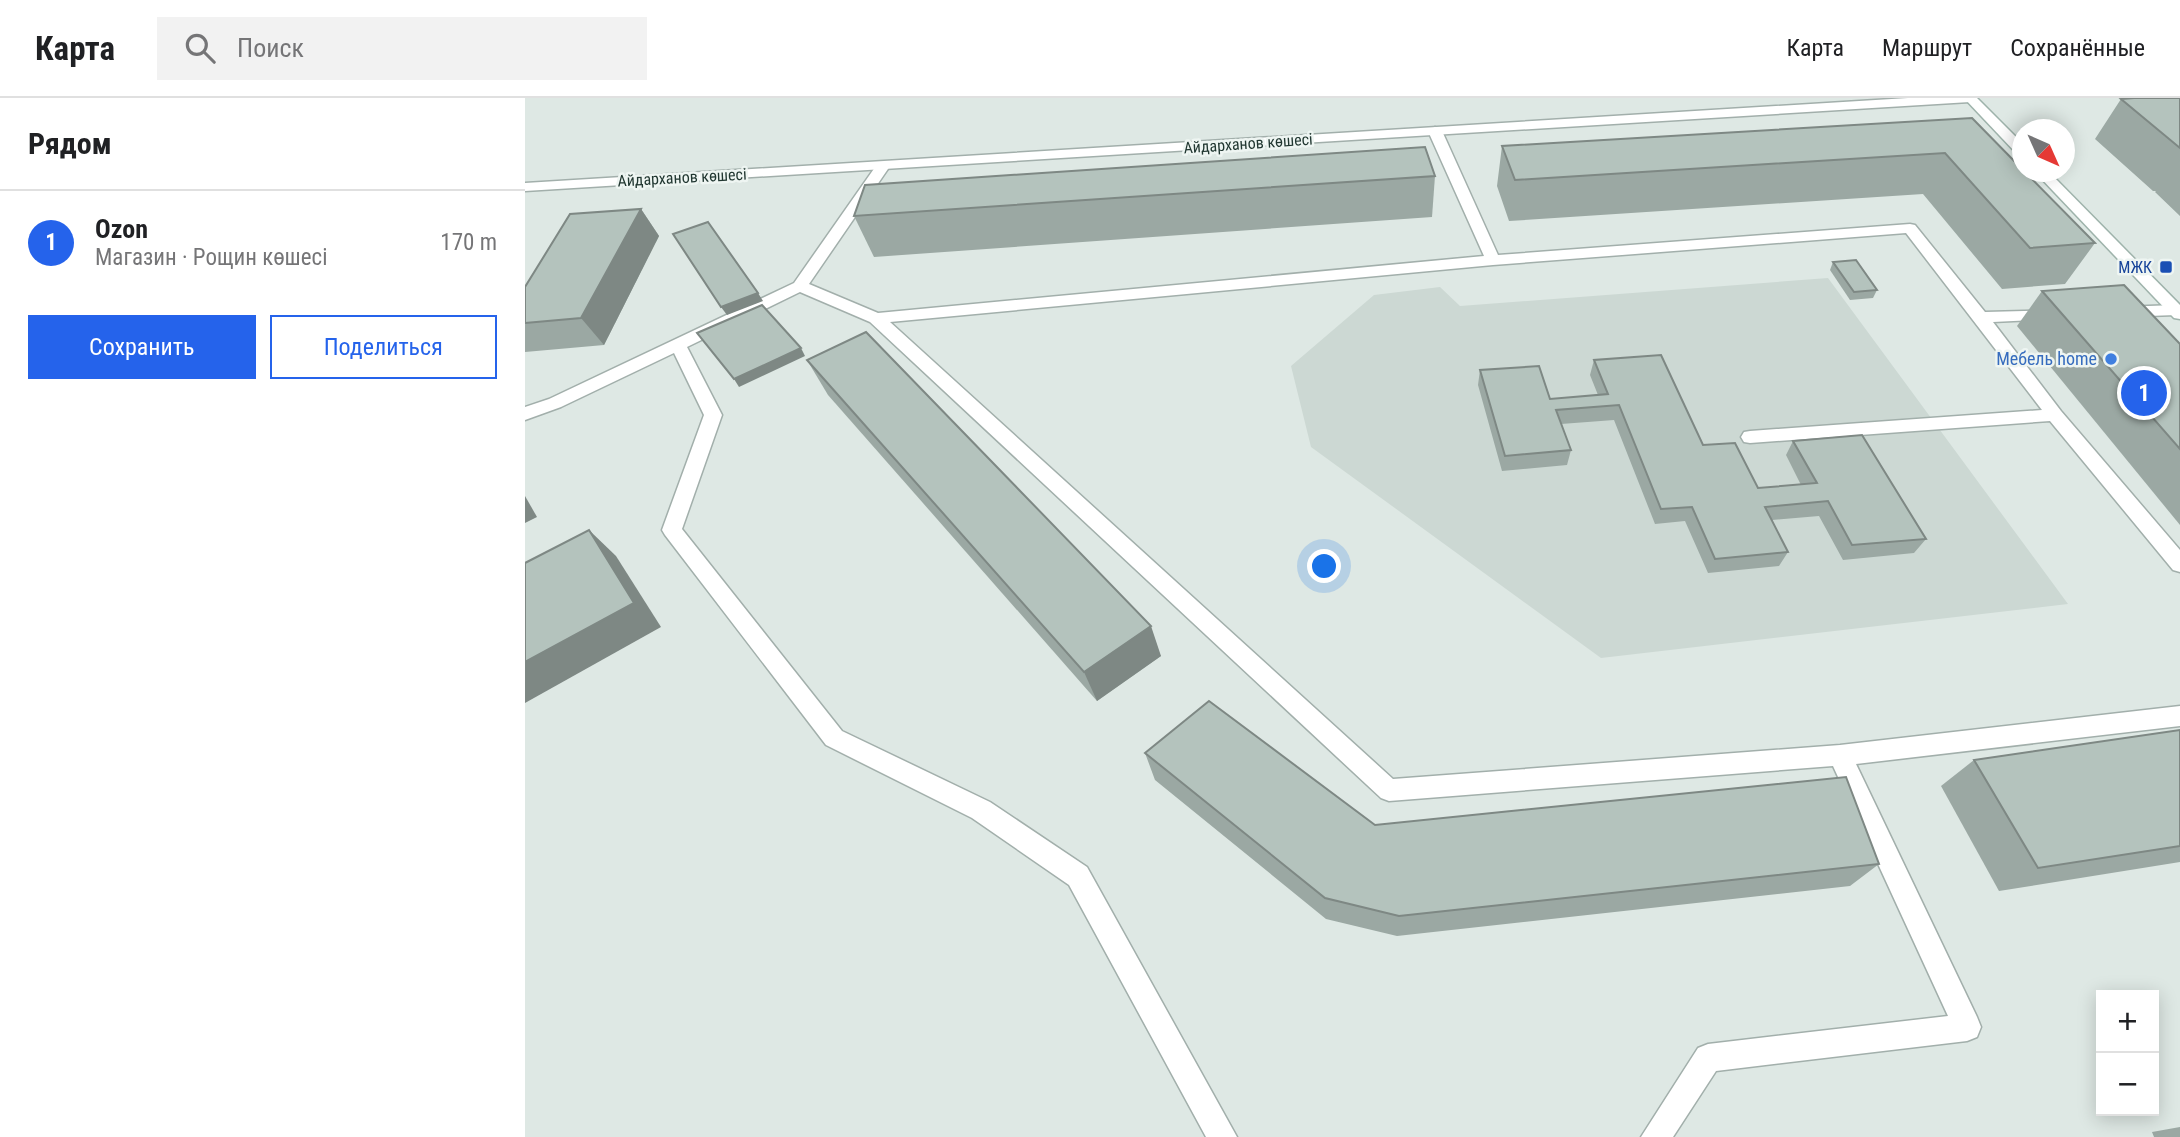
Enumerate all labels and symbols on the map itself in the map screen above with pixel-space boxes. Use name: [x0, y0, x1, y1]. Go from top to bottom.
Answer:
north arrow: [2012, 119, 2075, 182]
street label: Айдарханов көшесі: [1183, 130, 1313, 157]
street label: Айдарханов көшесі: [617, 165, 747, 190]
place label: МЖК: [2118, 258, 2152, 277]
marker: МЖК: [2158, 259, 2174, 275]
place label: Мебель home: [1996, 348, 2097, 369]
marker: Мебель home: [2103, 351, 2119, 367]
pin: 1: [2121, 367, 2167, 419]
your location: [1307, 549, 1341, 583]

